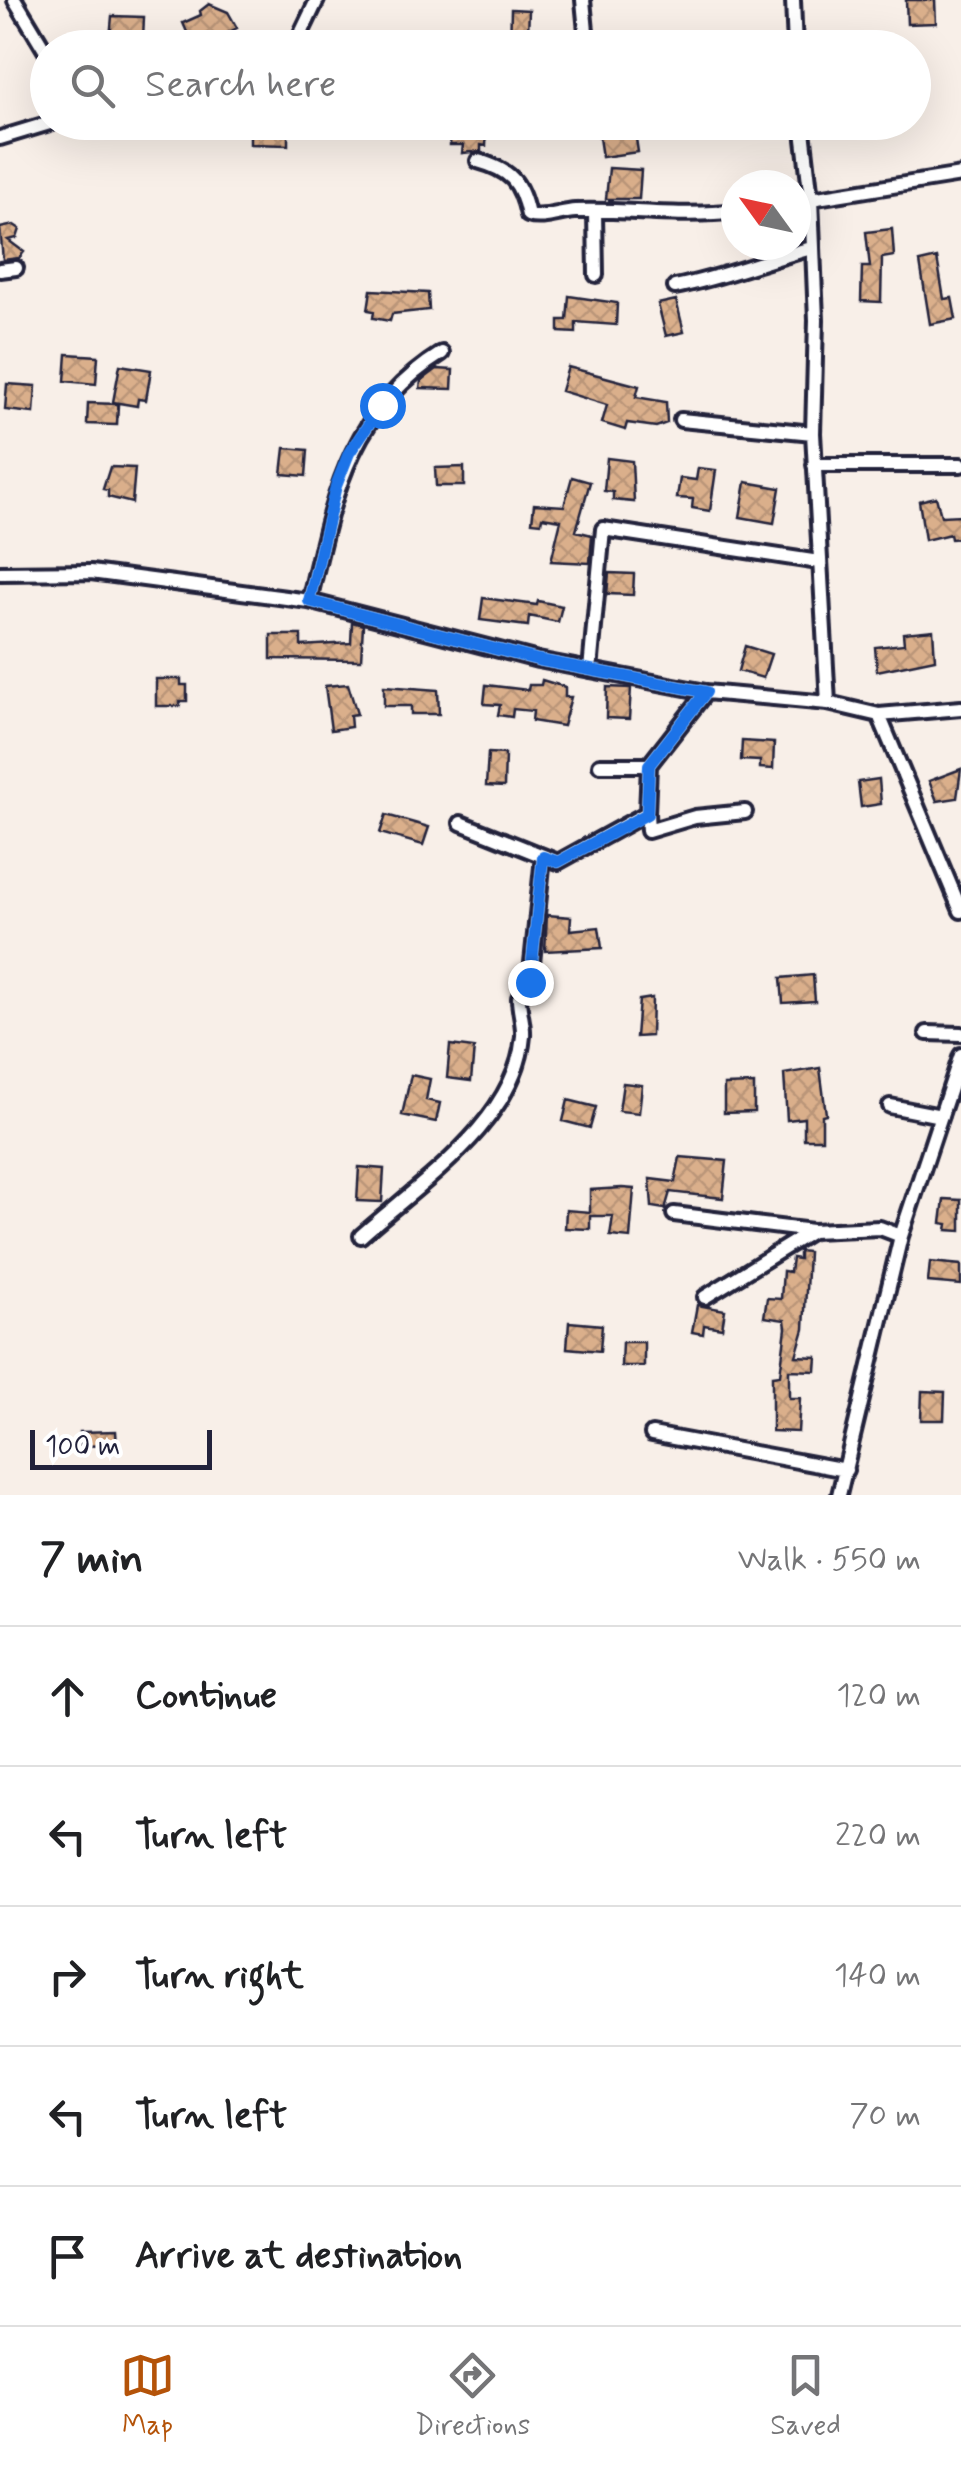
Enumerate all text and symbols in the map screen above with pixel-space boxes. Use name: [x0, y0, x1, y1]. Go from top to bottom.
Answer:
search box: [30, 30, 931, 140]
icon: search: [65, 58, 120, 113]
text: Search here: [145, 61, 336, 110]
north arrow: [721, 170, 811, 260]
route start: [360, 383, 406, 429]
route end: [508, 960, 554, 1006]
scale bar: [30, 1425, 212, 1470]
text: 100 m: [45, 1429, 120, 1466]
text: 7 min: [40, 1533, 143, 1588]
text: Walk · 550 m: [738, 1539, 921, 1581]
icon: ahead: [40, 1669, 95, 1724]
text: Continue: [135, 1672, 277, 1721]
text: 120 m: [836, 1675, 921, 1717]
icon: left: [40, 1809, 95, 1864]
text: Turn left: [135, 1812, 287, 1861]
text: 220 m: [835, 1815, 921, 1857]
icon: right: [40, 1949, 95, 2004]
text: Turn right: [135, 1952, 304, 2001]
text: 140 m: [834, 1955, 921, 1997]
icon: left: [40, 2089, 95, 2144]
text: Turn left: [135, 2092, 287, 2141]
text: 70 m: [849, 2095, 921, 2137]
icon: arrive: [40, 2229, 95, 2284]
text: Arrive at destination: [135, 2232, 462, 2281]
tab: Map: [120, 2348, 175, 2445]
tab: Directions: [415, 2348, 530, 2445]
tab: Saved: [770, 2348, 841, 2445]

